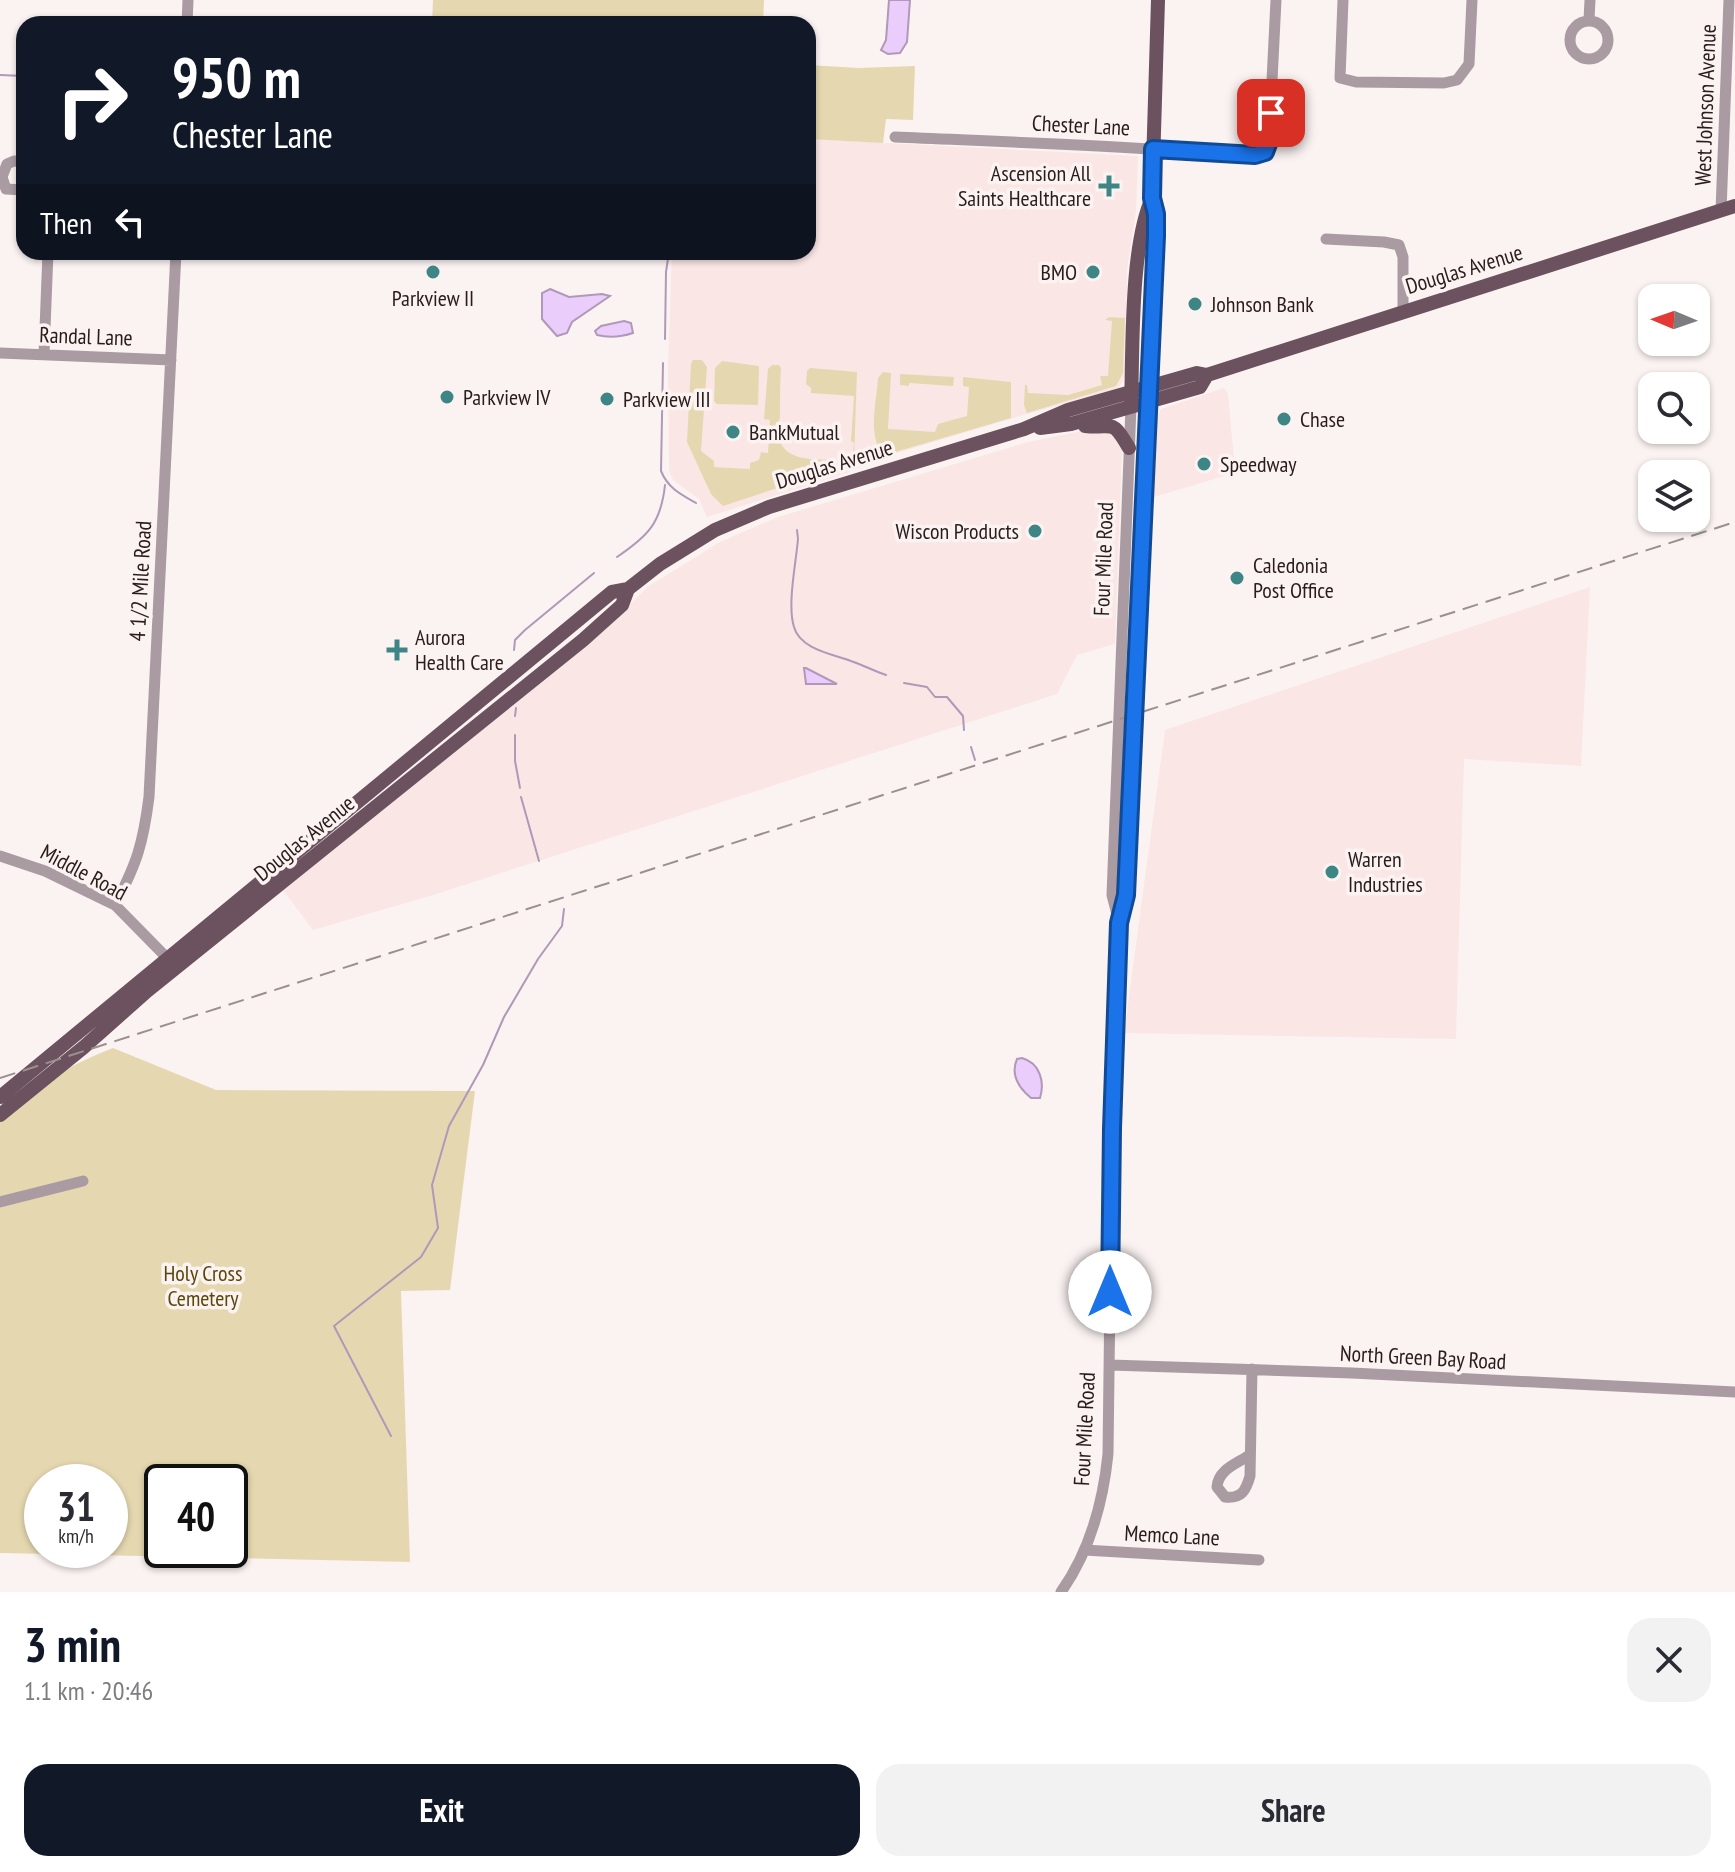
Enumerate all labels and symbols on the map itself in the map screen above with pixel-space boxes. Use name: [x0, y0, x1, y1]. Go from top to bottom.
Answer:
street label: West Johnson Avenue: [1688, 24, 1722, 186]
pin: [1237, 79, 1305, 147]
street label: Chester Lane: [1031, 108, 1131, 142]
place label: Ascension All Saints Healthcare: [958, 159, 1092, 212]
marker: Ascension All Saints Healthcare: [1098, 175, 1120, 197]
street label: Douglas Avenue: [1402, 238, 1526, 300]
place label: BMO: [1041, 258, 1077, 286]
marker: Parkview II: [424, 263, 442, 281]
marker: BMO: [1084, 263, 1102, 281]
place label: Parkview II: [392, 284, 474, 312]
north arrow: [1638, 284, 1710, 356]
place label: Johnson Bank: [1210, 290, 1314, 318]
marker: Johnson Bank: [1186, 295, 1204, 313]
street label: Randal Lane: [39, 320, 133, 352]
place label: Parkview IV: [463, 383, 551, 411]
place label: Parkview III: [623, 385, 711, 413]
marker: Parkview IV: [438, 388, 456, 406]
marker: Parkview III: [598, 390, 616, 408]
place label: Chase: [1300, 405, 1345, 433]
marker: Chase: [1275, 410, 1293, 428]
place label: BankMutual: [749, 418, 840, 446]
marker: BankMutual: [724, 423, 742, 441]
street label: Douglas Avenue: [772, 433, 896, 495]
place label: Speedway: [1220, 450, 1297, 478]
marker: Speedway: [1195, 455, 1213, 473]
street label: Four Mile Road: [1087, 502, 1119, 616]
place label: Wiscon Products: [895, 517, 1019, 545]
street label: 4 1/2 Mile Road: [123, 520, 157, 642]
marker: Wiscon Products: [1026, 522, 1044, 540]
place label: Caledonia Post Office: [1253, 551, 1334, 604]
marker: Caledonia Post Office: [1228, 569, 1246, 587]
place label: Aurora Health Care: [415, 623, 504, 676]
marker: Aurora Health Care: [386, 639, 408, 661]
street label: Douglas Avenue: [248, 789, 360, 887]
street label: Middle Road: [36, 838, 132, 906]
place label: Warren Industries: [1348, 845, 1423, 898]
marker: Warren Industries: [1323, 863, 1341, 881]
position arrow: [1068, 1250, 1152, 1334]
park label: Holy Cross Cemetery: [164, 1259, 242, 1312]
street label: North Green Bay Road: [1339, 1339, 1507, 1375]
street label: Four Mile Road: [1067, 1371, 1101, 1487]
speed limit sign: 40: [144, 1464, 248, 1568]
street label: Memco Lane: [1124, 1519, 1220, 1551]

